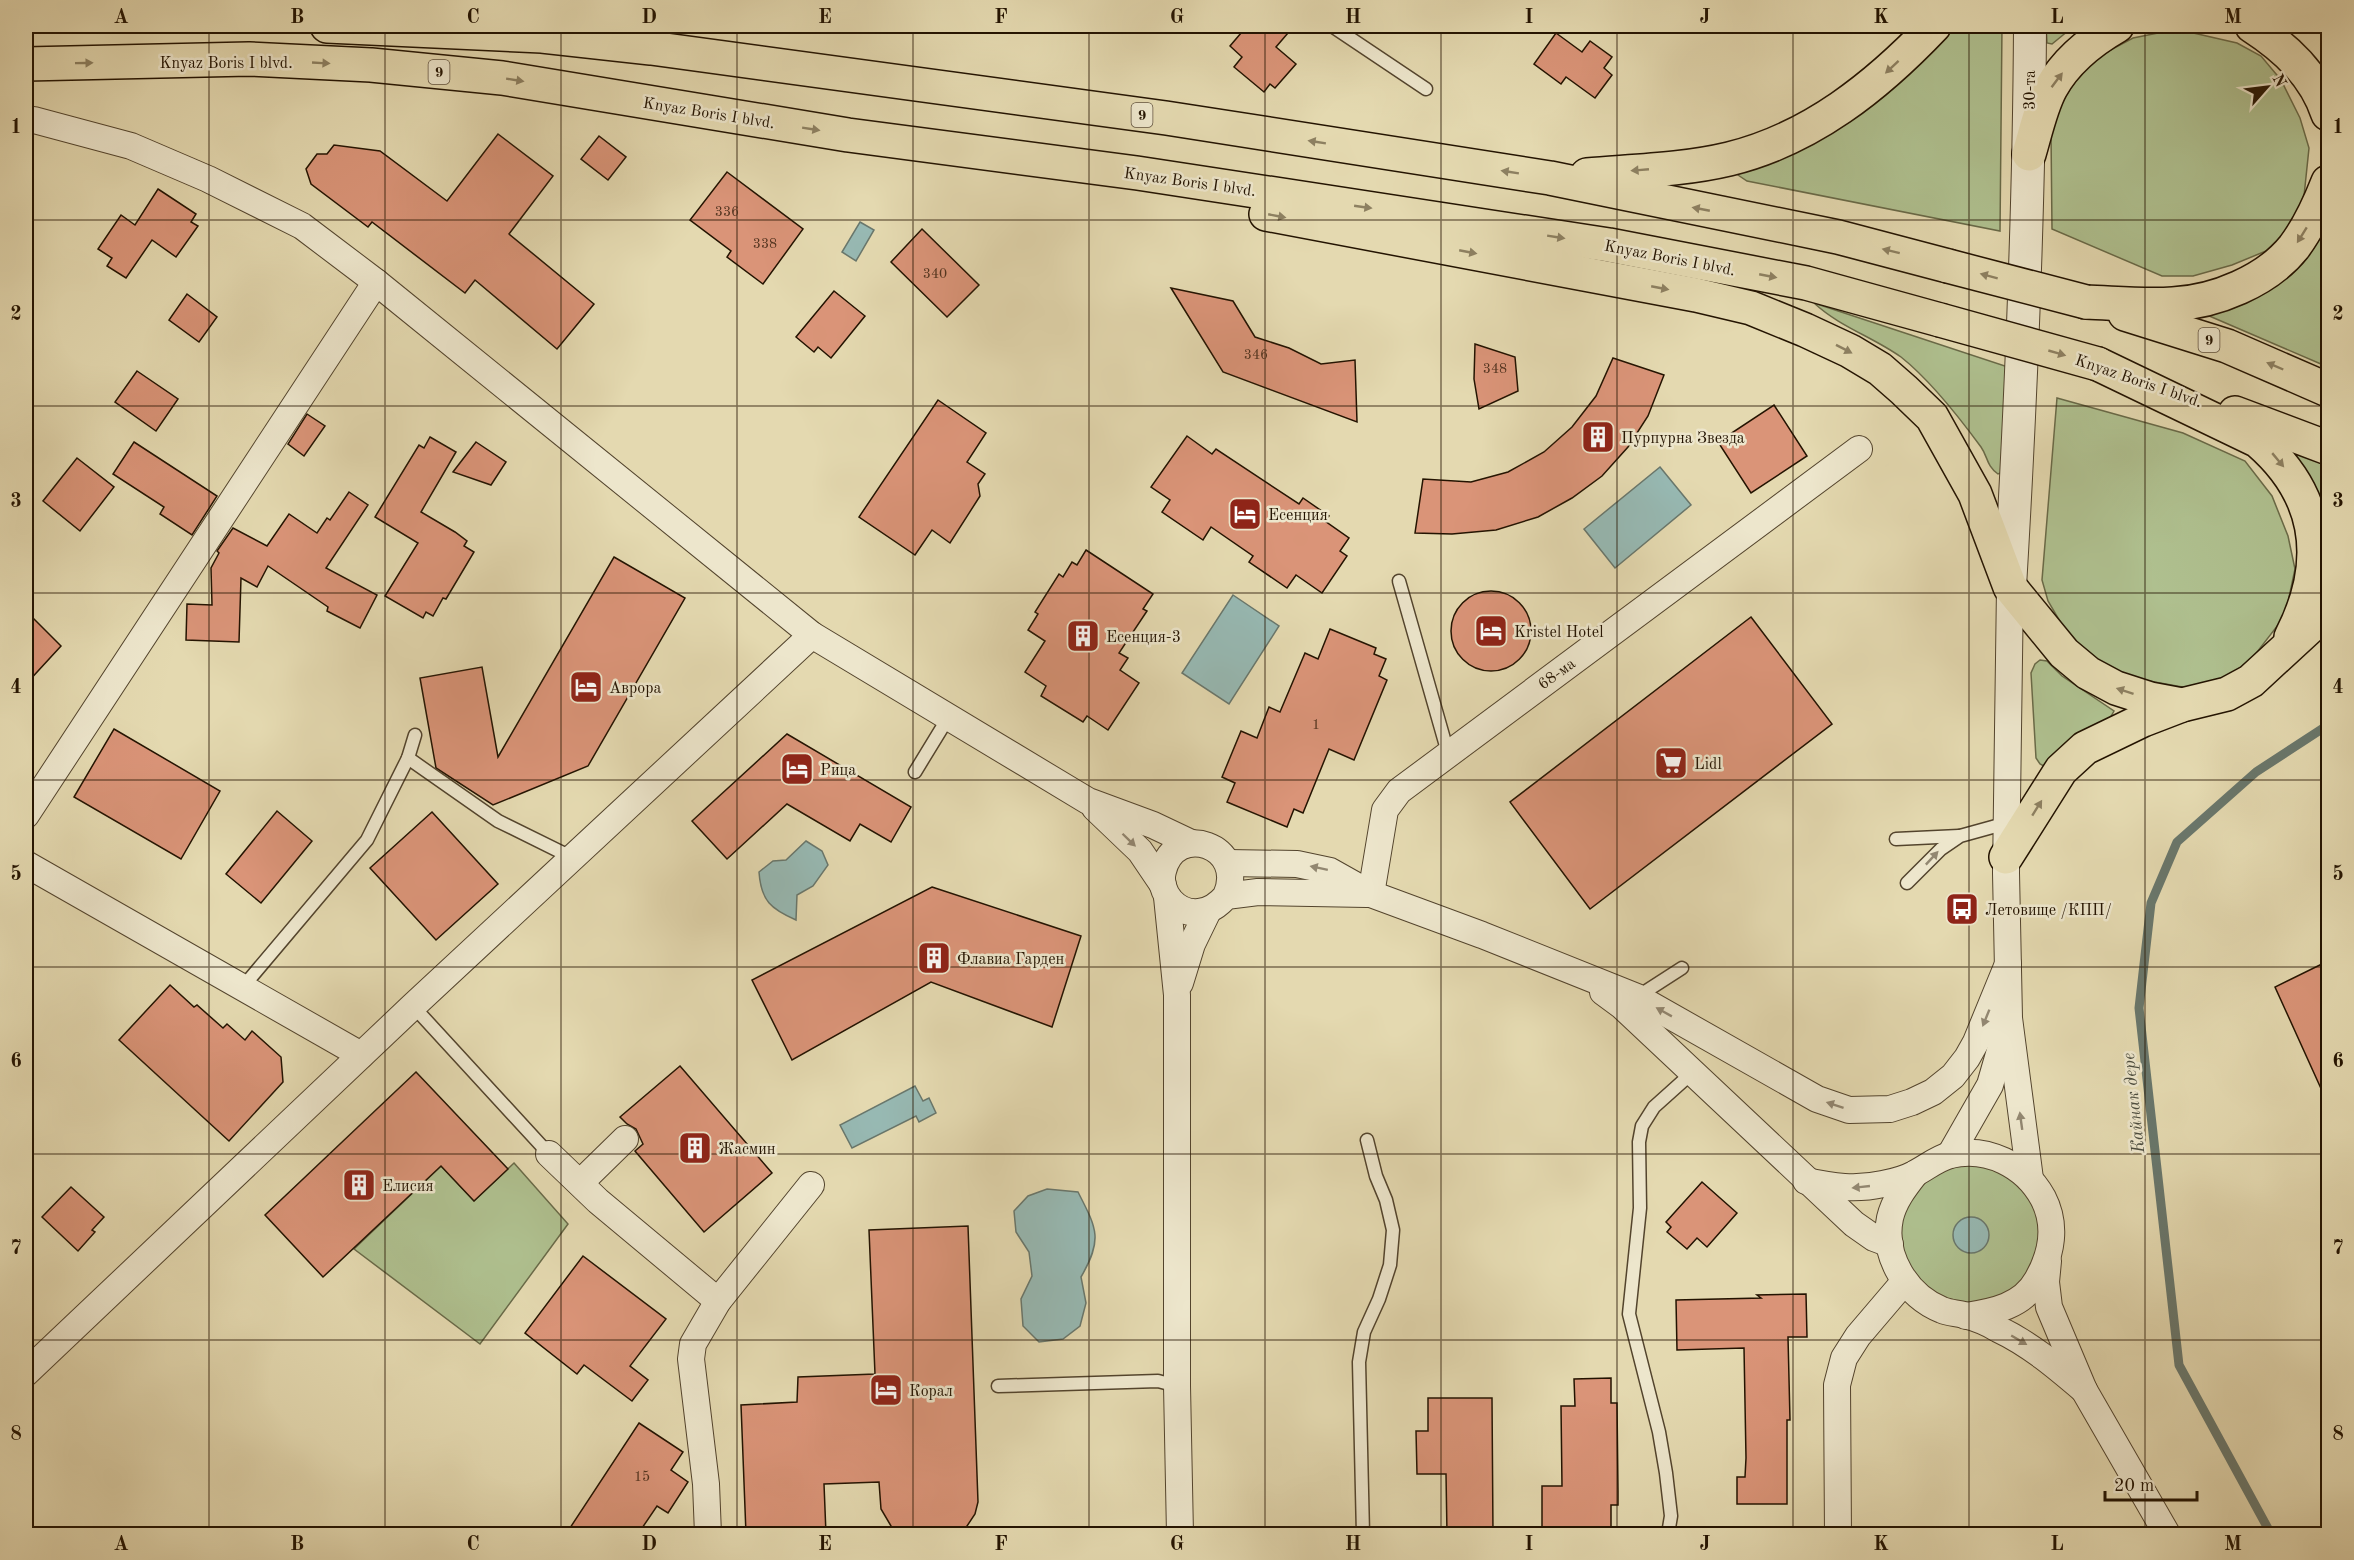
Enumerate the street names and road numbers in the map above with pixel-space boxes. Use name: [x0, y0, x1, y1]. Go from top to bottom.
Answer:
street label: Knyaz Boris I blvd.: [159, 56, 293, 72]
road number: 9: [428, 60, 450, 84]
street label: 30-та: [2023, 70, 2039, 110]
street label: Knyaz Boris I blvd.: [642, 96, 776, 132]
road number: 9: [1132, 103, 1152, 127]
street label: Knyaz Boris I blvd.: [1123, 166, 1257, 200]
street label: Knyaz Boris I blvd.: [1603, 238, 1737, 280]
road number: 9: [2198, 328, 2220, 352]
street label: Knyaz Boris I blvd.: [2073, 353, 2204, 411]
street label: 68-ма: [1536, 656, 1579, 693]

